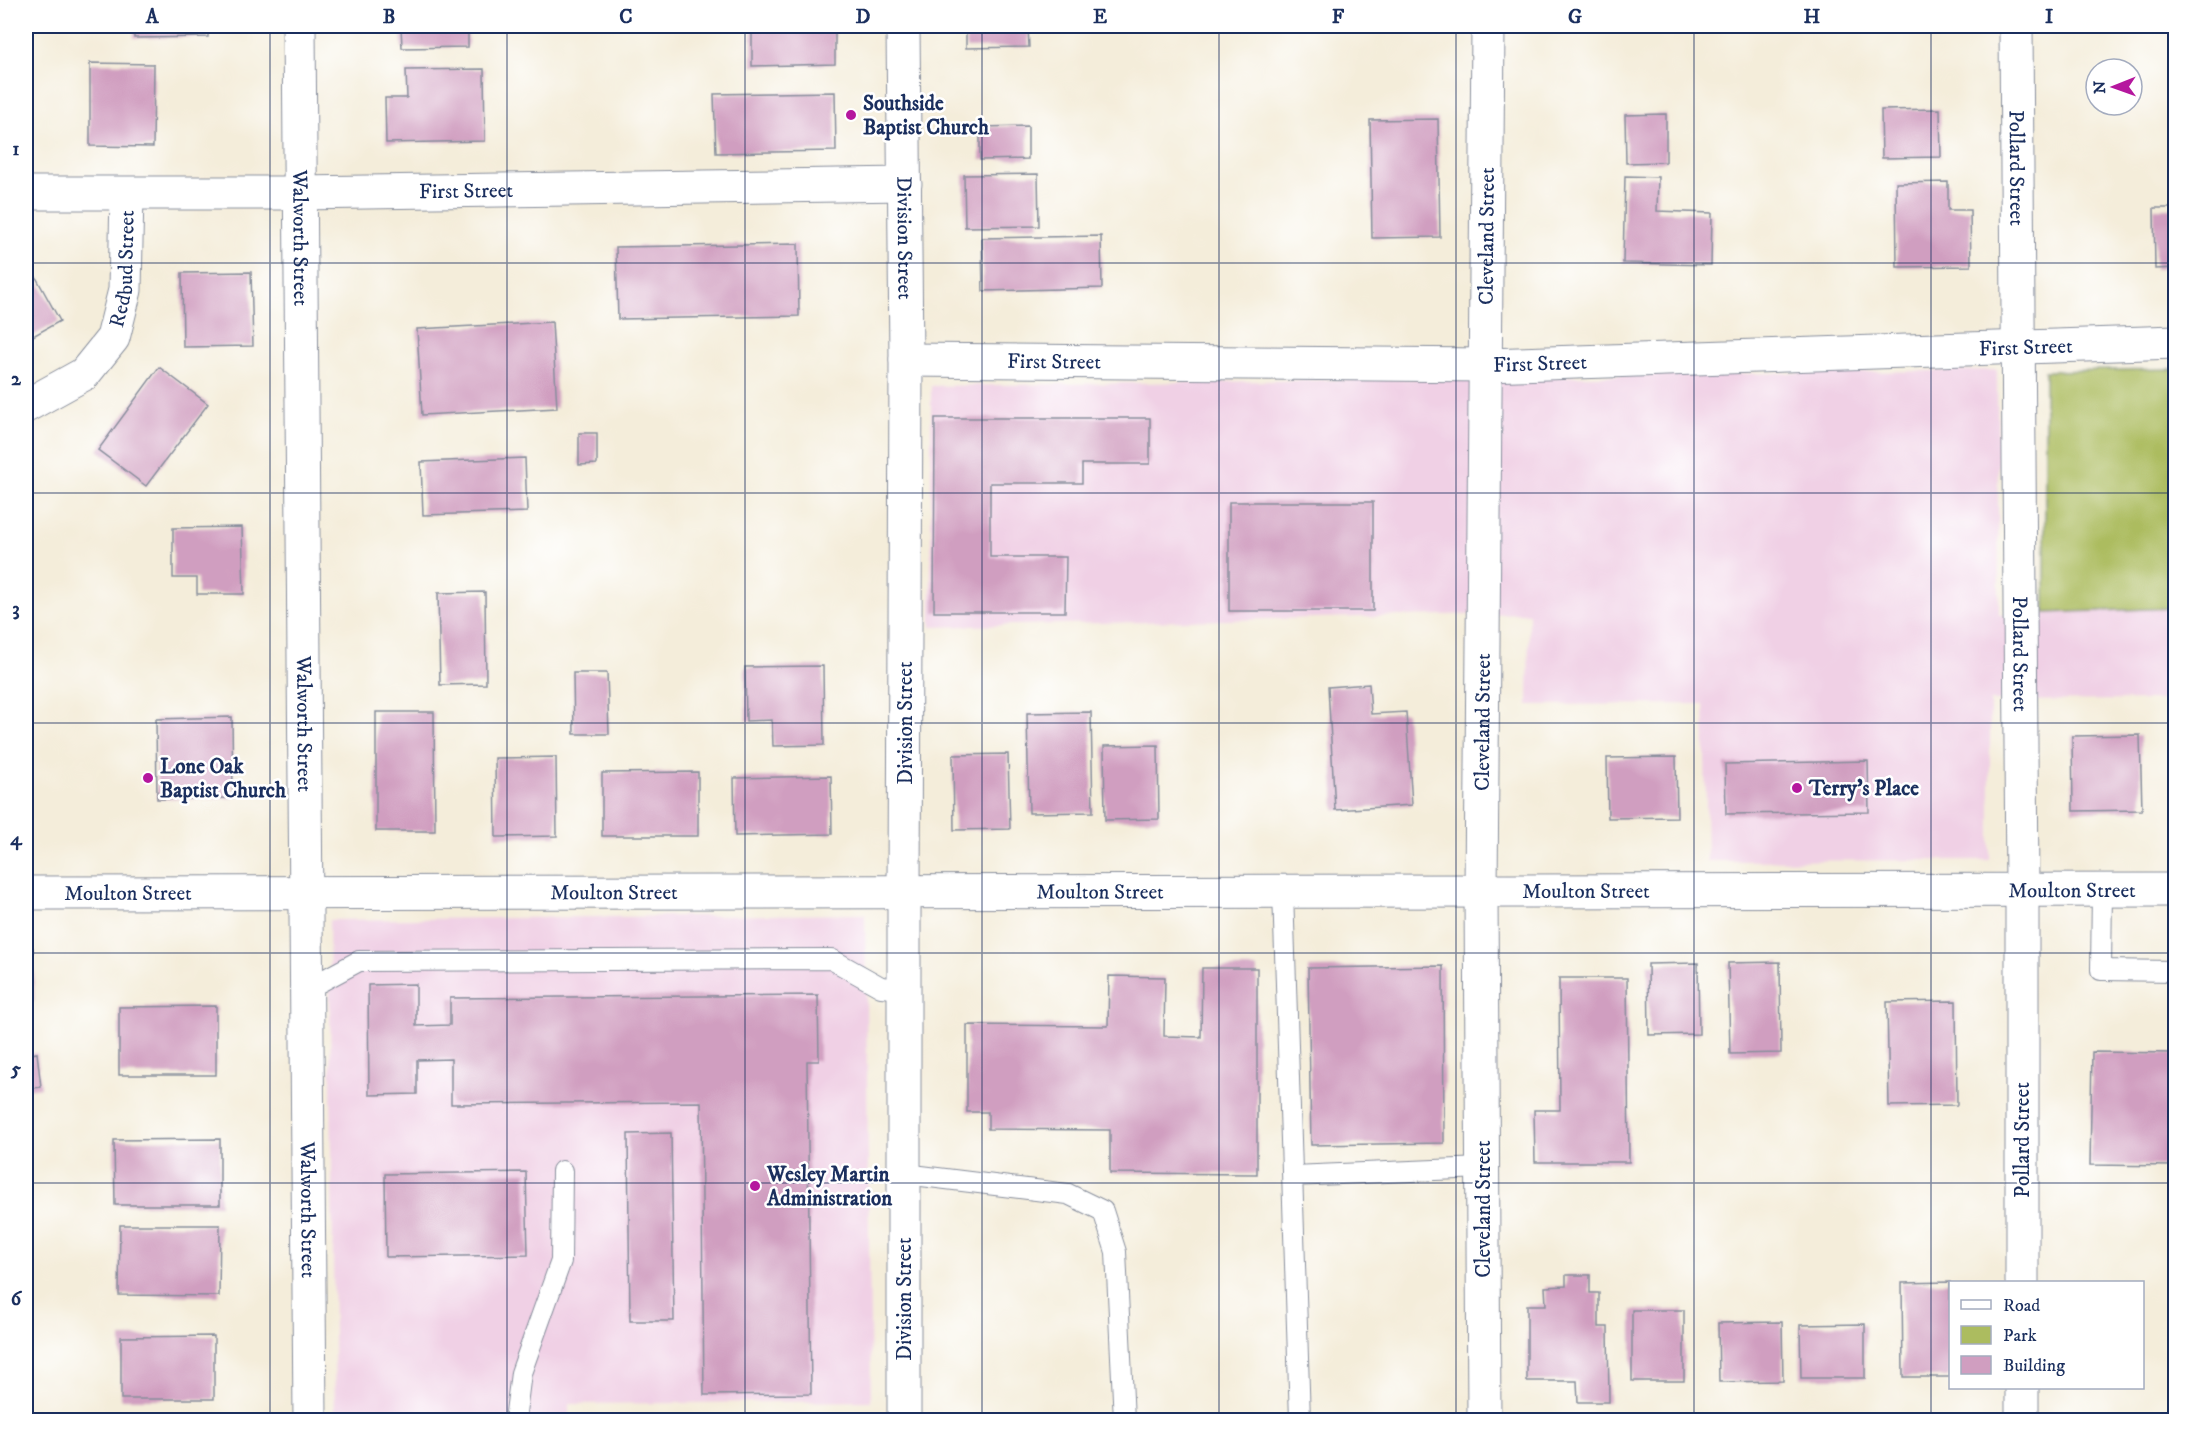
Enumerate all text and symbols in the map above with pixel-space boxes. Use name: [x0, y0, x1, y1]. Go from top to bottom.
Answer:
text: A: [145, 5, 160, 30]
text: B: [383, 5, 395, 30]
text: C: [619, 5, 633, 30]
text: D: [856, 5, 871, 30]
text: E: [1093, 5, 1107, 30]
text: F: [1332, 5, 1345, 30]
text: G: [1568, 5, 1582, 30]
text: H: [1804, 5, 1821, 30]
text: I: [2045, 5, 2053, 30]
north arrow: [2084, 57, 2144, 117]
text: N: [2090, 81, 2110, 94]
place label: Southside Baptist Church: [863, 91, 990, 141]
marker: Southside Baptist Church: [844, 108, 858, 122]
street label: Pollard Street: [2003, 110, 2029, 226]
text: 1: [12, 137, 20, 162]
street label: Cleveland Street: [1474, 167, 1501, 305]
street label: Walworth Street: [286, 169, 313, 307]
street label: Division Street: [890, 176, 917, 300]
street label: First Street: [419, 178, 514, 205]
street label: Redbud Street: [104, 210, 141, 330]
street label: First Street: [1978, 333, 2073, 363]
street label: First Street: [1007, 349, 1101, 376]
street label: First Street: [1493, 350, 1588, 379]
text: 2: [11, 367, 22, 392]
street label: Pollard Street: [2006, 596, 2033, 712]
text: 3: [12, 597, 20, 622]
street label: Cleveland Street: [1470, 653, 1497, 791]
street label: Walworth Street: [290, 655, 317, 793]
street label: Division Street: [893, 661, 919, 785]
place label: Lone Oak Baptist Church: [160, 754, 287, 804]
marker: Lone Oak Baptist Church: [141, 771, 155, 785]
place label: Terry's Place: [1808, 776, 1919, 802]
marker: Terry's Place: [1790, 781, 1804, 795]
text: 4: [10, 827, 23, 852]
street label: Moulton Street: [2008, 878, 2136, 904]
street label: Moulton Street: [1036, 879, 1164, 906]
street label: Moulton Street: [1522, 879, 1650, 905]
street label: Moulton Street: [550, 880, 678, 906]
street label: Moulton Street: [64, 881, 192, 907]
text: 5: [10, 1057, 21, 1082]
street label: Pollard Street: [2010, 1082, 2036, 1198]
street label: Cleveland Street: [1471, 1140, 1497, 1278]
street label: Walworth Street: [294, 1141, 321, 1279]
place label: Wesley Martin Administration: [766, 1162, 893, 1212]
marker: Wesley Martin Administration: [748, 1179, 762, 1193]
street label: Division Street: [892, 1237, 918, 1361]
legend: [1949, 1281, 2144, 1389]
text: 6: [11, 1287, 23, 1312]
text: Road: [2003, 1295, 2040, 1317]
text: Park: [2003, 1325, 2037, 1347]
text: Building: [2003, 1355, 2065, 1377]

